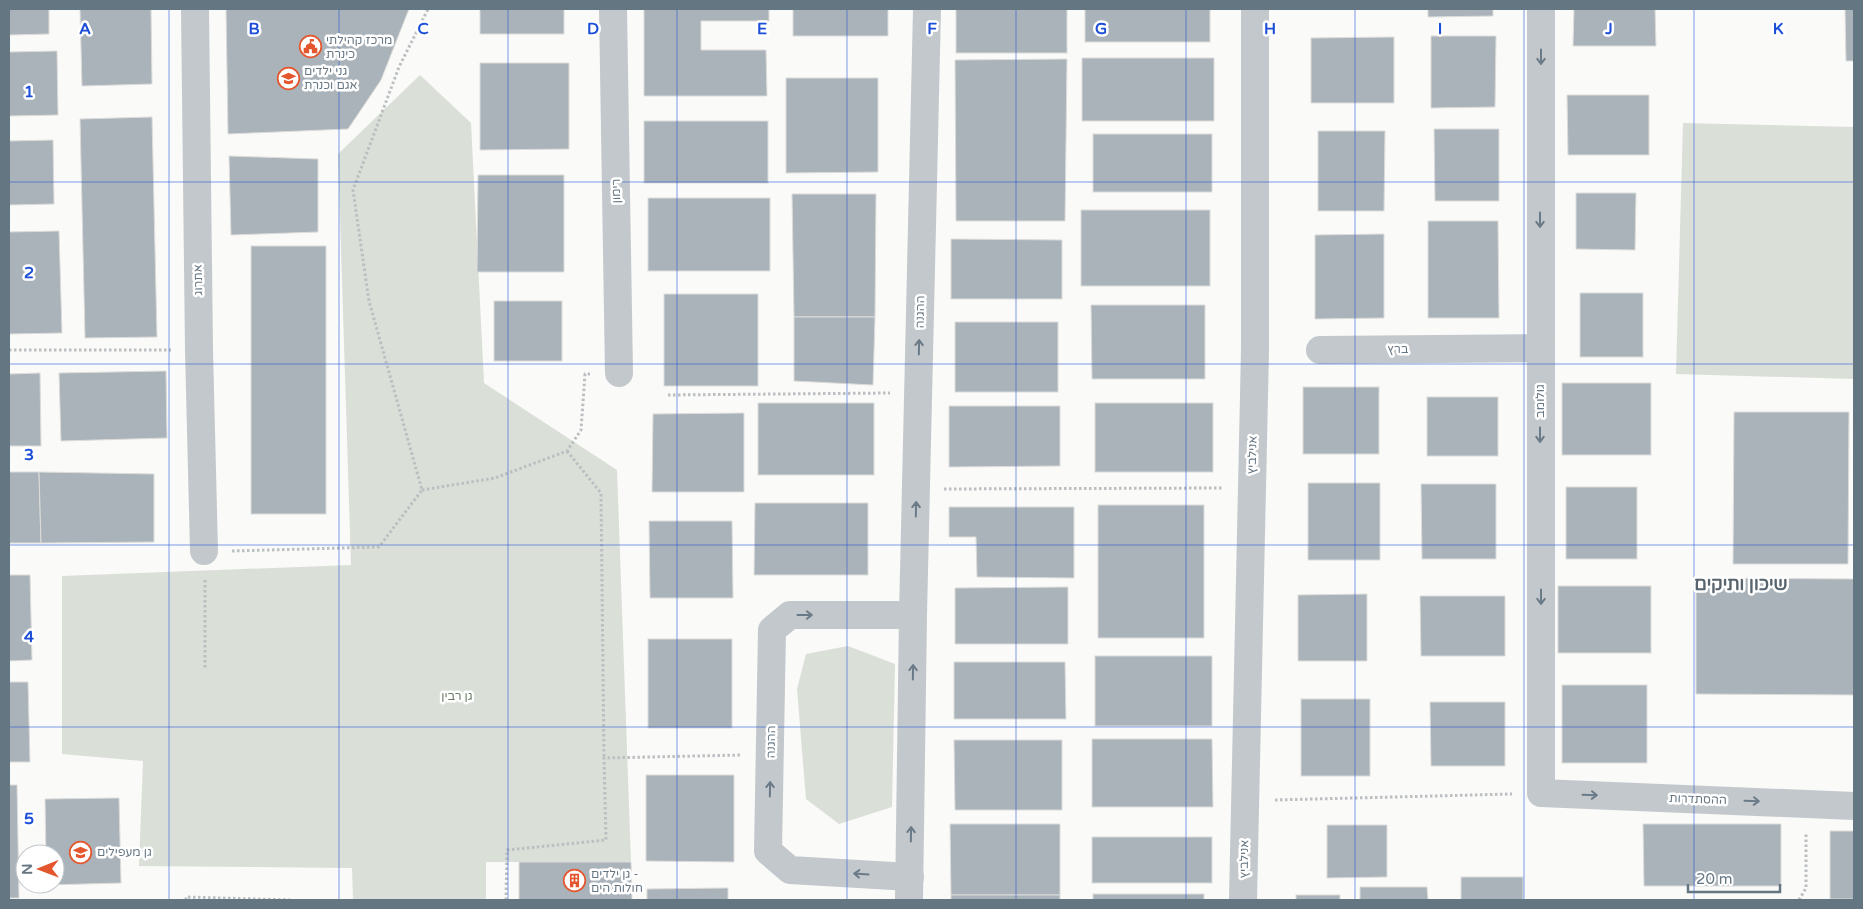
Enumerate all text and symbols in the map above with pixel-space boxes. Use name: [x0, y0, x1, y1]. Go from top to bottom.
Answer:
text: A: [79, 19, 91, 39]
text: B: [248, 19, 260, 39]
text: C: [417, 19, 429, 39]
text: D: [587, 19, 599, 39]
text: E: [757, 19, 767, 39]
text: F: [927, 19, 937, 39]
text: G: [1095, 19, 1107, 39]
text: H: [1264, 19, 1276, 39]
text: I: [1438, 19, 1442, 39]
text: J: [1604, 19, 1613, 39]
text: K: [1773, 19, 1784, 39]
place label: מרכז קהילתי כינרת: [326, 33, 392, 61]
public building icon: מרכז קהילתי כינרת: [298, 35, 322, 59]
one-way arrow: [1536, 49, 1546, 65]
place label: גני ילדים אגם וכנרת: [304, 64, 358, 92]
school or university icon: גני ילדים אגם וכנרת: [276, 66, 300, 90]
text: 1: [24, 82, 34, 102]
street label: רימון: [609, 179, 623, 203]
one-way arrow: [1535, 212, 1545, 228]
text: 2: [24, 263, 34, 283]
street label: אתרוג: [191, 264, 205, 296]
street label: ההגנה: [913, 295, 927, 329]
one-way arrow: [914, 339, 924, 355]
street label: ברץ: [1388, 342, 1409, 356]
street label: גולומב: [1533, 384, 1547, 418]
one-way arrow: [1535, 426, 1545, 443]
street label: אנילביץ: [1244, 435, 1260, 474]
text: 3: [24, 445, 34, 465]
one-way arrow: [911, 501, 920, 517]
district label: שיכון ותיקים: [1694, 573, 1788, 595]
one-way arrow: [1536, 589, 1546, 605]
one-way arrow: [796, 610, 813, 620]
text: 4: [24, 627, 34, 647]
one-way arrow: [908, 664, 917, 680]
park label: גן רבין: [441, 689, 473, 703]
street label: ההגנה: [764, 725, 778, 759]
one-way arrow: [765, 781, 775, 798]
one-way arrow: [1582, 790, 1598, 799]
street label: ההסתדרות: [1669, 791, 1727, 807]
one-way arrow: [1744, 797, 1760, 806]
text: 5: [24, 809, 34, 829]
one-way arrow: [906, 826, 915, 842]
school or university icon: גן מעפילים: [69, 840, 93, 864]
street label: אנילביץ: [1237, 840, 1251, 878]
north arrow: [15, 844, 65, 894]
place label: גן מעפילים: [97, 845, 152, 859]
scale bar: [1688, 862, 1780, 894]
text: N: [19, 863, 36, 875]
place label: גן ילדים - חולות הים: [591, 867, 643, 895]
building icon: גן ילדים - חולות הים: [563, 869, 587, 893]
one-way arrow: [854, 870, 870, 879]
text: 20 m: [1696, 870, 1733, 888]

